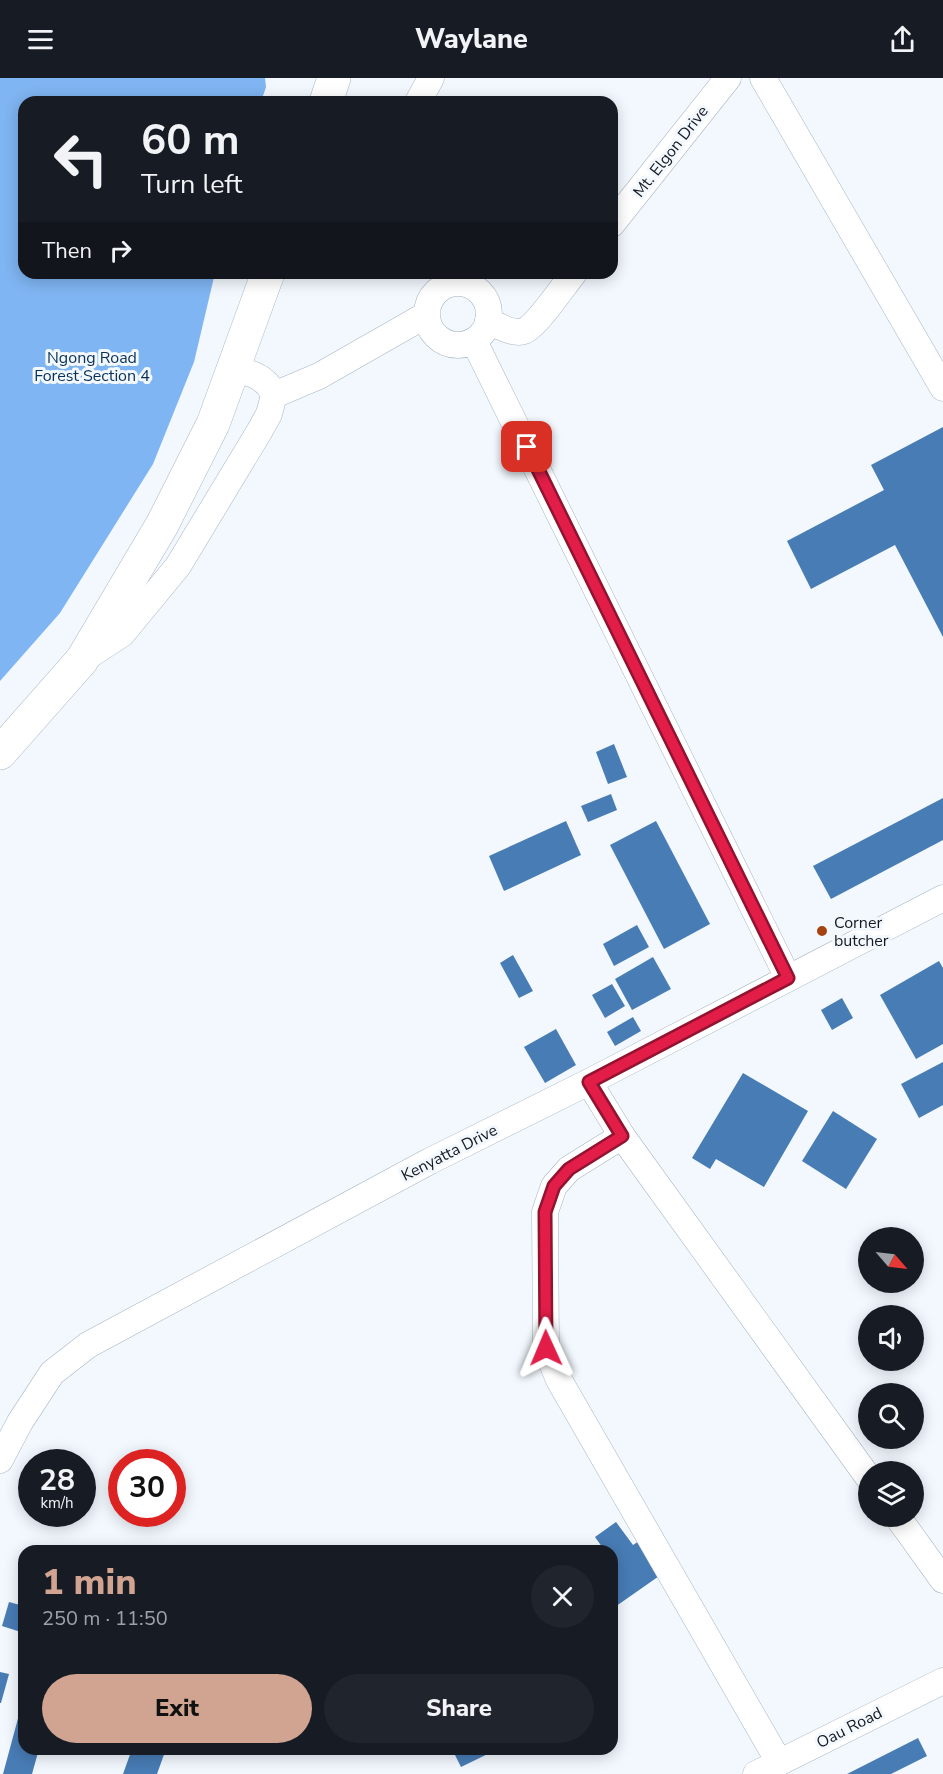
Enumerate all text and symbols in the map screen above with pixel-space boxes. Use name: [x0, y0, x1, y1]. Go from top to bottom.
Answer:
text: Waylane: [415, 21, 528, 58]
icon: menu: [24, 23, 57, 56]
icon: share: [886, 23, 919, 56]
street label: Mt. Elgon Drive: [628, 101, 714, 202]
text: 60 m: [141, 112, 240, 169]
icon: left: [42, 120, 120, 198]
text: Turn left: [141, 166, 242, 203]
icon: right: [104, 234, 137, 267]
text: Then: [42, 236, 92, 266]
park label: Ngong Road Forest Section 4: [34, 347, 150, 387]
pin: [501, 421, 552, 472]
icon: arrive: [510, 430, 543, 463]
place label: Corner butcher: [834, 912, 889, 952]
marker: Corner butcher: [815, 924, 829, 938]
street label: Kenyatta Drive: [397, 1119, 501, 1187]
north arrow: [858, 1227, 924, 1293]
map controls: [858, 1227, 924, 1527]
button: sound: [858, 1305, 924, 1371]
position arrow: [514, 1316, 578, 1380]
button: search: [858, 1383, 924, 1449]
speed limit sign: 30: [108, 1449, 186, 1527]
text: 28: [39, 1460, 75, 1501]
button: layers: [858, 1461, 924, 1527]
text: km/h: [40, 1493, 74, 1513]
text: 1 min: [42, 1558, 137, 1607]
button: close: [531, 1565, 594, 1628]
text: 250 m · 11:50: [42, 1605, 168, 1632]
button: Exit: [42, 1674, 312, 1743]
button: Share: [324, 1674, 594, 1743]
street label: Oau Road: [813, 1702, 886, 1754]

